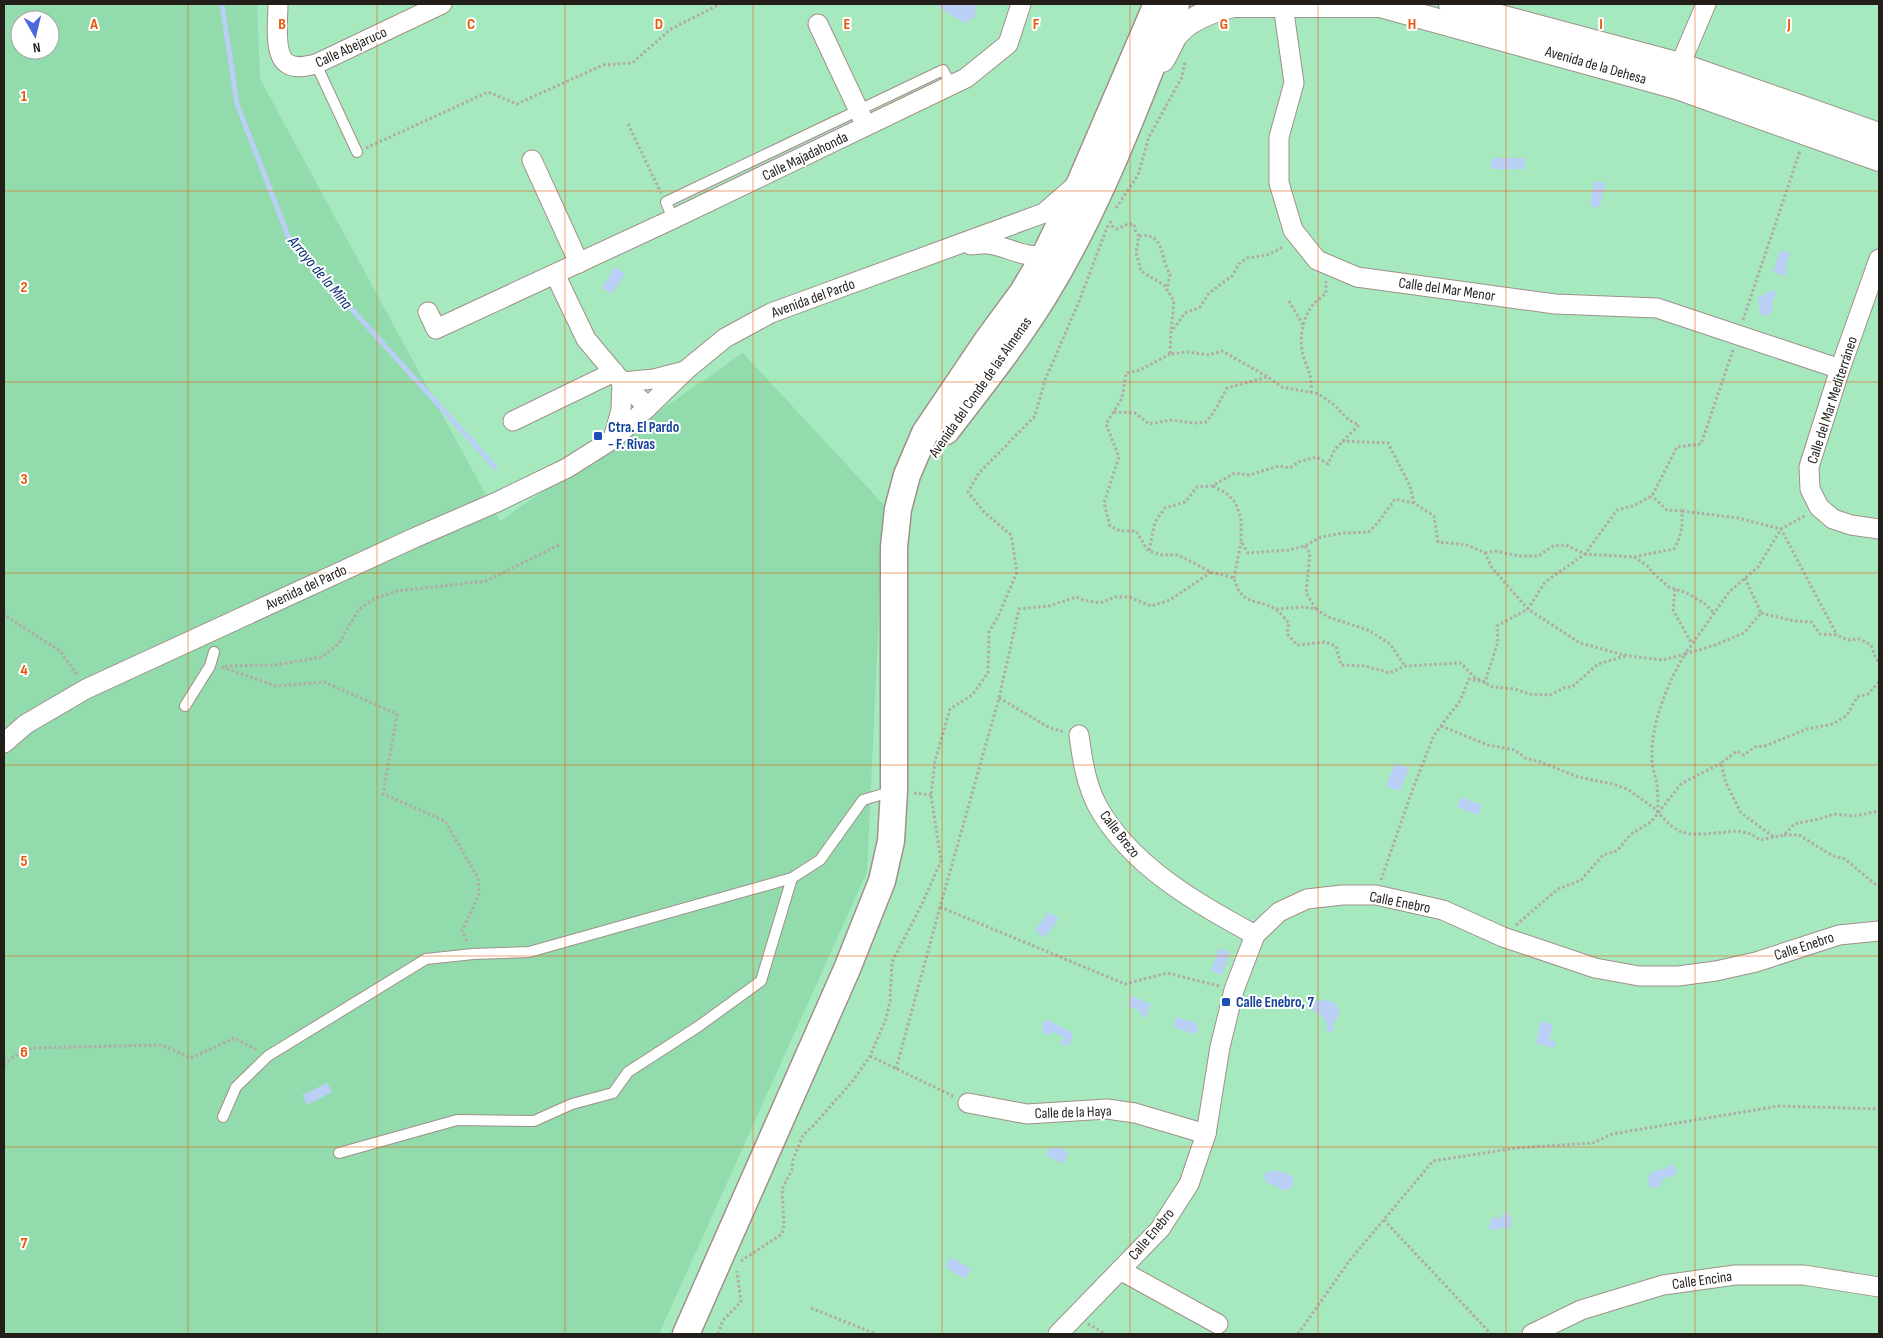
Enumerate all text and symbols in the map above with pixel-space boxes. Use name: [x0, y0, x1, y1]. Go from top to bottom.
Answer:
north arrow: [10, 10, 60, 60]
text: A: [89, 15, 98, 34]
text: B: [278, 15, 286, 34]
text: C: [467, 15, 475, 34]
text: D: [655, 15, 663, 34]
text: E: [844, 15, 851, 34]
text: F: [1033, 15, 1040, 34]
text: G: [1220, 15, 1228, 34]
text: H: [1408, 15, 1416, 34]
text: I: [1599, 15, 1603, 34]
text: J: [1786, 15, 1791, 34]
street label: Calle Abejaruco: [312, 23, 390, 72]
text: N: [32, 38, 42, 56]
street label: Avenida de la Dehesa: [1542, 42, 1649, 89]
text: 1: [21, 87, 28, 106]
street label: Calle Majadahonda: [759, 127, 851, 185]
water label: Arroyo de la Mina: [283, 232, 356, 314]
street label: Calle del Mar Menor: [1397, 273, 1497, 306]
street label: Avenida del Pardo: [768, 275, 858, 323]
text: 2: [20, 278, 28, 297]
street label: Avenida del Conde de las Almenas: [924, 313, 1036, 462]
street label: Calle del Mar Mediterráneo: [1803, 334, 1862, 466]
place label: Ctra. El Pardo - F. Rivas: [608, 418, 679, 454]
marker: Ctra. El Pardo - F. Rivas: [592, 430, 604, 442]
text: 3: [20, 470, 28, 489]
street label: Avenida del Pardo: [262, 560, 350, 615]
text: 4: [20, 661, 28, 680]
street label: Calle Brezo: [1095, 807, 1144, 862]
text: 5: [20, 852, 28, 871]
street label: Calle Enebro: [1368, 887, 1432, 918]
street label: Calle Enebro: [1772, 928, 1837, 965]
place label: Calle Enebro, 7: [1236, 993, 1314, 1012]
marker: Calle Enebro, 7: [1220, 996, 1232, 1008]
text: 6: [20, 1043, 28, 1062]
street label: Calle de la Haya: [1034, 1102, 1112, 1123]
street label: Calle Enebro: [1124, 1204, 1179, 1264]
text: 7: [21, 1234, 28, 1253]
street label: Calle Encina: [1671, 1267, 1734, 1294]

